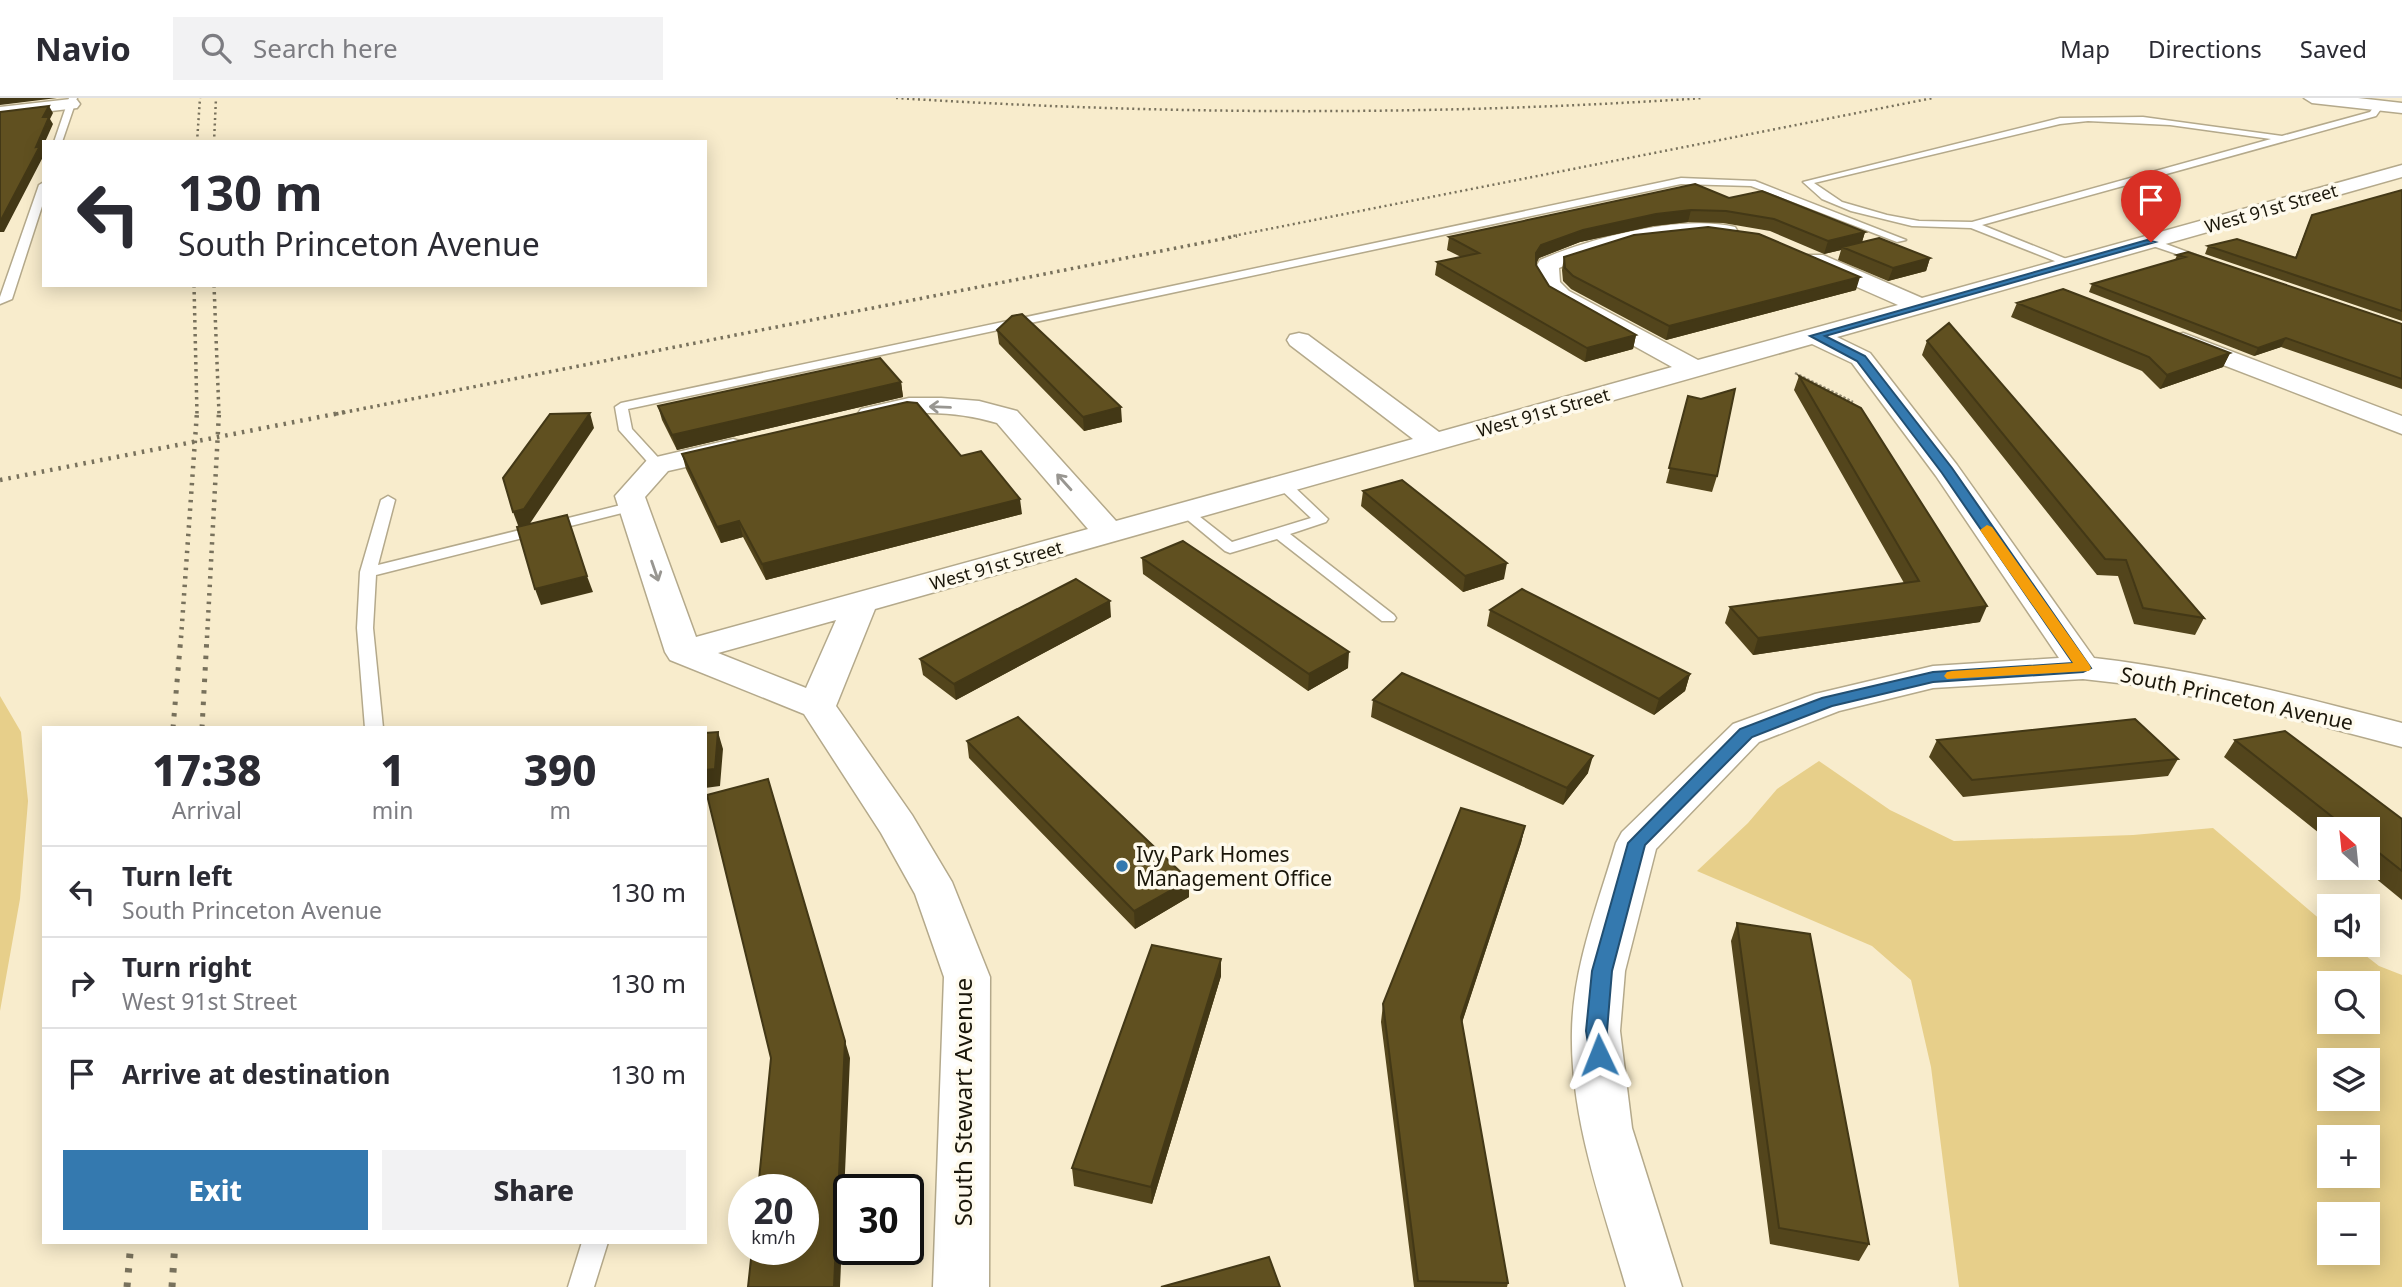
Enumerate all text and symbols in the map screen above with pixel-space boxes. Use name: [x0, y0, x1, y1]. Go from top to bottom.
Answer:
search box: [173, 17, 663, 80]
text: Navio: [35, 26, 131, 71]
icon: search: [197, 29, 235, 67]
text: Search here: [253, 30, 398, 66]
text: Map: [2060, 32, 2110, 65]
text: Directions: [2148, 32, 2262, 65]
text: Saved: [2300, 32, 2367, 65]
text: 130 m: [178, 159, 323, 225]
icon: left: [63, 168, 154, 259]
pin: [2121, 170, 2181, 242]
street label: West 91st Street: [2202, 177, 2341, 238]
icon: arrive: [2132, 181, 2170, 219]
text: South Princeton Avenue: [178, 222, 540, 265]
street label: West 91st Street: [1474, 381, 1613, 442]
one-way arrow: [929, 400, 952, 413]
one-way arrow: [1056, 473, 1072, 491]
street label: West 91st Street: [927, 534, 1066, 595]
one-way arrow: [650, 559, 662, 581]
street label: South Princeton Avenue: [2118, 660, 2356, 736]
text: 17:38: [152, 741, 261, 798]
text: 1: [380, 741, 405, 798]
text: 390: [524, 741, 597, 798]
text: Arrival: [172, 794, 242, 826]
text: min: [372, 794, 413, 826]
text: m: [549, 794, 571, 826]
north arrow: [2317, 817, 2380, 880]
map controls: [2317, 817, 2380, 1265]
place label: Ivy Park Homes Management Office: [1136, 840, 1332, 892]
text: Turn left: [122, 858, 233, 894]
marker: Ivy Park Homes Management Office: [1114, 858, 1130, 874]
icon: left: [63, 873, 101, 911]
text: 130 m: [610, 874, 686, 910]
text: South Princeton Avenue: [122, 894, 382, 926]
button: sound: [2317, 894, 2380, 957]
text: Turn right: [122, 949, 252, 985]
icon: right: [63, 964, 101, 1002]
text: 130 m: [610, 965, 686, 1001]
button: search: [2317, 971, 2380, 1034]
street label: South Stewart Avenue: [946, 978, 979, 1226]
text: West 91st Street: [122, 985, 297, 1017]
position arrow: [1562, 1018, 1636, 1092]
button: layers: [2317, 1048, 2380, 1111]
icon: arrive: [63, 1055, 101, 1093]
text: Arrive at destination: [122, 1056, 391, 1092]
text: 130 m: [610, 1056, 686, 1092]
button: +: [2317, 1125, 2380, 1188]
button: Exit: [63, 1150, 368, 1230]
button: Share: [382, 1150, 686, 1230]
speed limit sign: 30: [833, 1174, 924, 1265]
text: 20: [753, 1187, 794, 1234]
button: −: [2317, 1202, 2380, 1265]
text: km/h: [751, 1225, 796, 1249]

